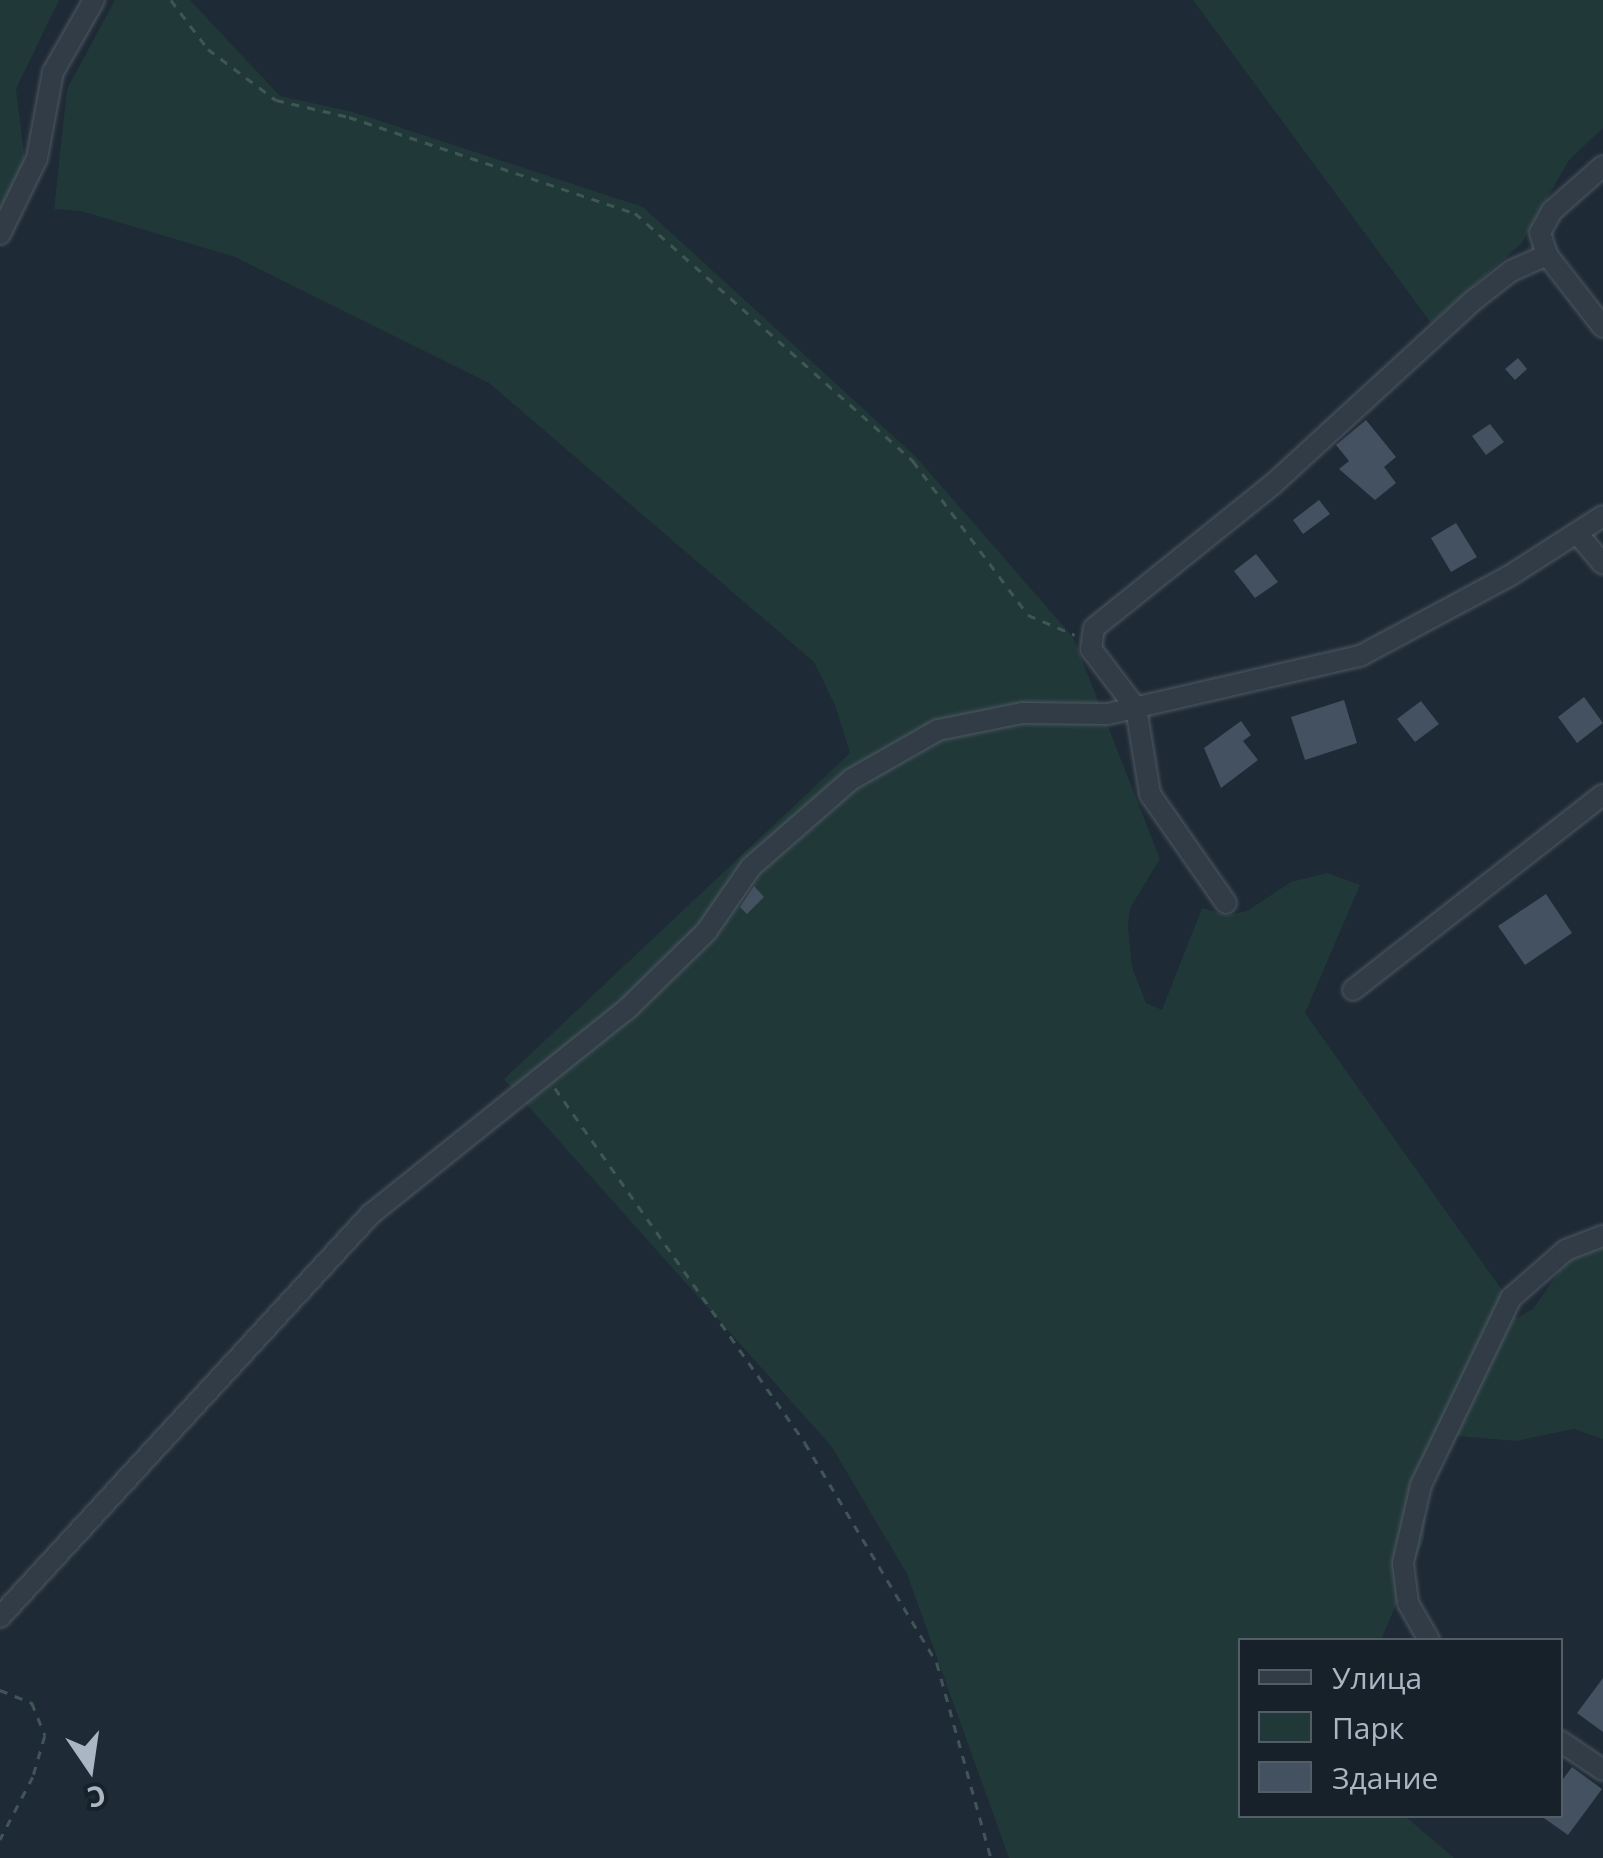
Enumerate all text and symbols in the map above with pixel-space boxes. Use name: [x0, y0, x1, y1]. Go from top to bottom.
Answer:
legend: [1238, 1638, 1563, 1818]
text: Улица: [1332, 1657, 1422, 1698]
text: Парк: [1332, 1707, 1404, 1748]
north arrow: [40, 1718, 140, 1818]
text: Здание: [1332, 1757, 1438, 1798]
text: С: [84, 1777, 110, 1818]

